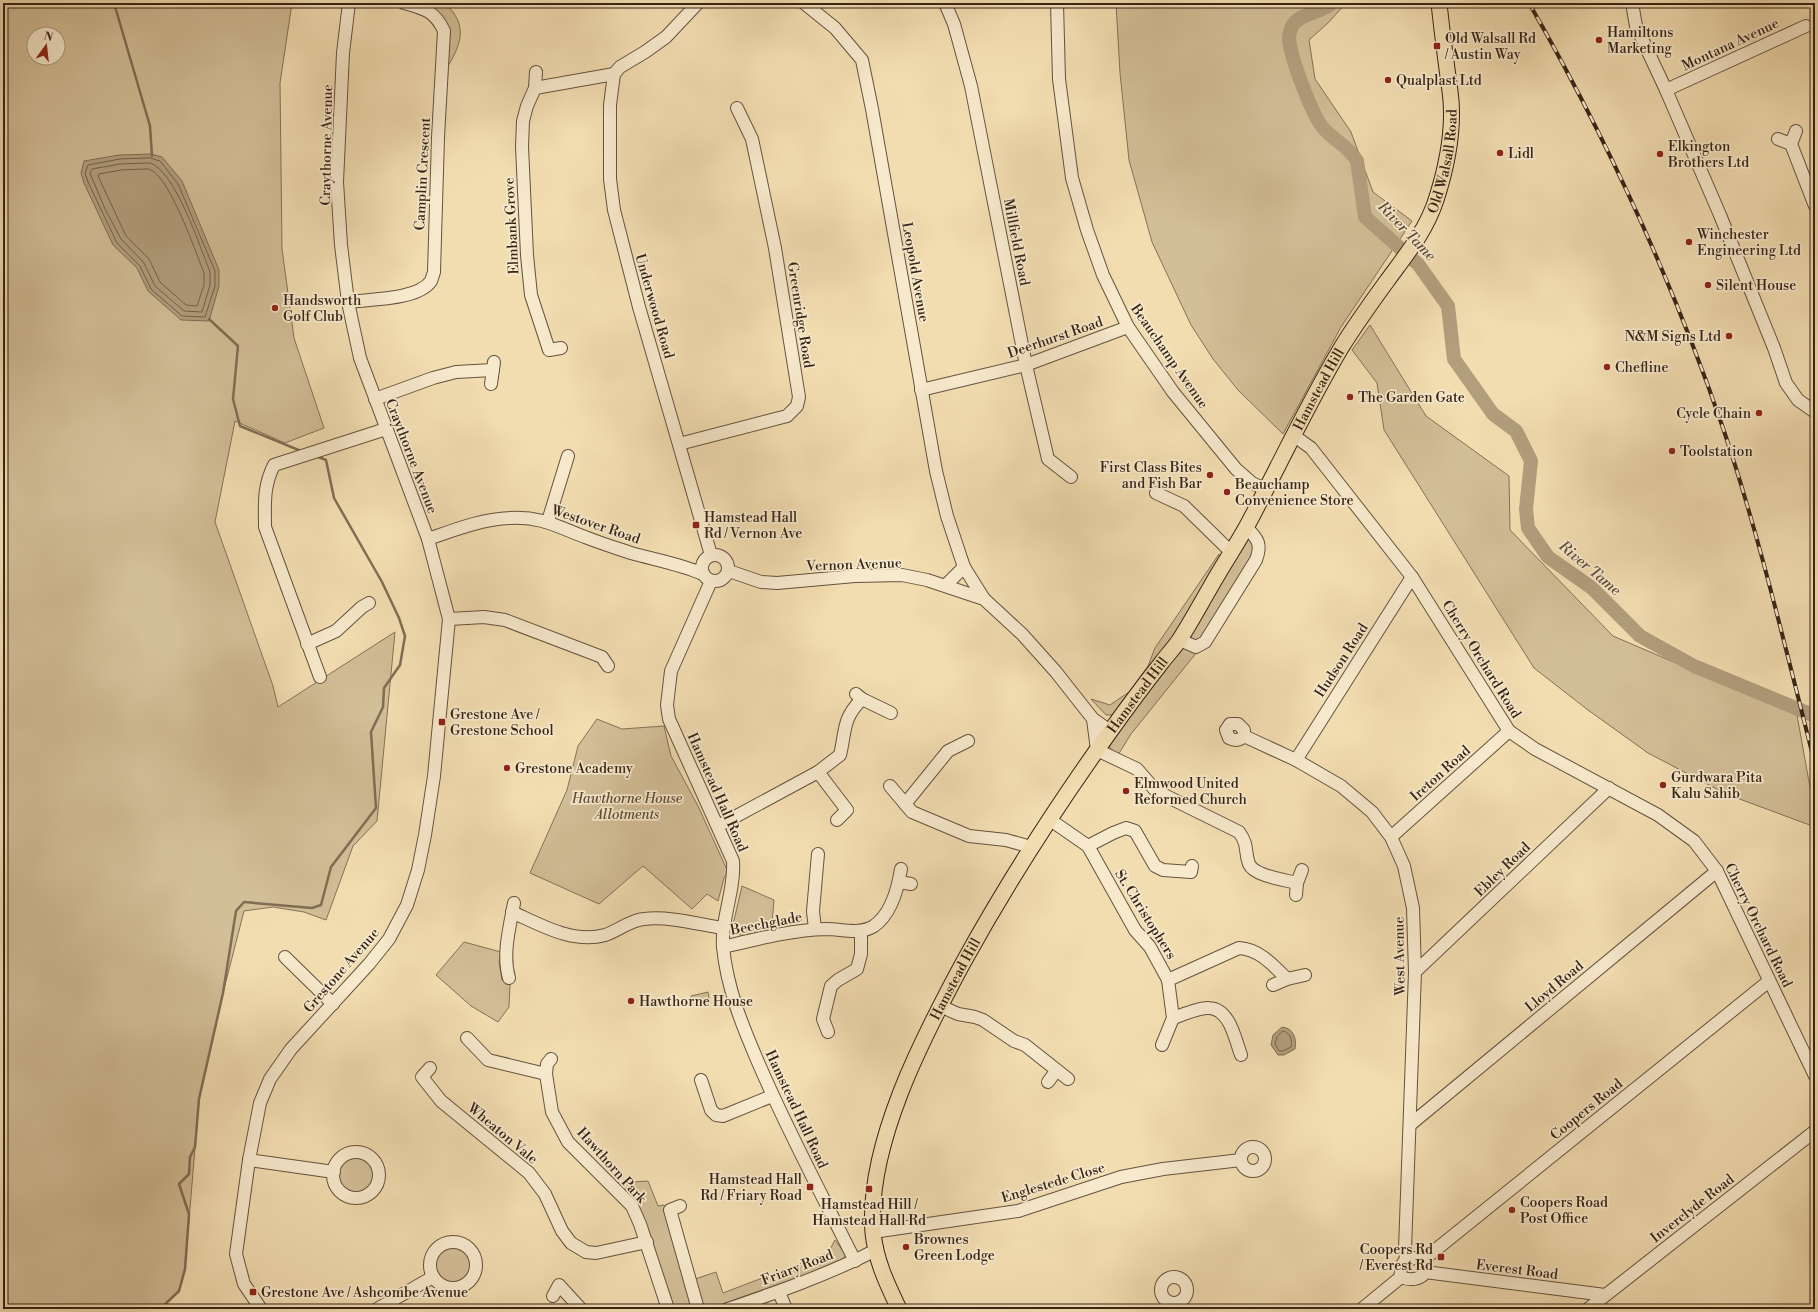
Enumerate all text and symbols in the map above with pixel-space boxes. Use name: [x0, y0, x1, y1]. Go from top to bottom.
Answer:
street label: Montana Avenue: [1679, 14, 1782, 75]
place label: Hamiltons Marketing: [1607, 24, 1673, 58]
north arrow: [26, 26, 66, 66]
text: N: [42, 29, 55, 45]
place label: Old Walsall Rd / Austin Way: [1444, 30, 1536, 64]
marker: Hamiltons Marketing: [1594, 35, 1604, 45]
marker: Old Walsall Rd / Austin Way: [1432, 41, 1442, 51]
place label: Qualplast Ltd: [1396, 72, 1482, 90]
marker: Qualplast Ltd: [1383, 75, 1393, 85]
street label: Craythorne Avenue: [317, 84, 337, 206]
street label: Old Walsall Road: [1424, 109, 1462, 216]
street label: Camplin Crescent: [411, 117, 435, 231]
place label: Elkington Brothers Ltd: [1667, 138, 1749, 172]
place label: Lidl: [1508, 145, 1534, 163]
marker: Lidl: [1495, 148, 1505, 158]
marker: Elkington Brothers Ltd: [1655, 149, 1665, 159]
street label: Elmbank Grove: [500, 177, 524, 275]
street label: Millfield Road: [999, 197, 1033, 287]
water label: River Tame: [1373, 197, 1440, 265]
street label: Leopold Avenue: [897, 221, 933, 324]
place label: Winchester Engineering Ltd: [1696, 226, 1801, 260]
marker: Winchester Engineering Ltd: [1684, 237, 1694, 247]
street label: Underwood Road: [630, 252, 678, 361]
street label: Greenridge Road: [783, 261, 817, 370]
place label: Silent House: [1716, 277, 1796, 295]
marker: Silent House: [1703, 280, 1713, 290]
place label: Handsworth Golf Club: [283, 292, 362, 326]
street label: Beauchamp Avenue: [1126, 300, 1212, 412]
marker: Handsworth Golf Club: [270, 303, 280, 313]
street label: Deerhurst Road: [1005, 313, 1105, 363]
place label: N&M Signs Ltd: [1625, 328, 1721, 346]
marker: N&M Signs Ltd: [1724, 331, 1734, 341]
street label: Hamstead Hill: [1290, 345, 1349, 434]
place label: Chefline: [1615, 359, 1668, 377]
marker: Chefline: [1602, 362, 1612, 372]
place label: The Garden Gate: [1358, 389, 1465, 407]
marker: The Garden Gate: [1345, 392, 1355, 402]
street label: Craythorne Avenue: [381, 396, 441, 516]
place label: Cycle Chain: [1676, 405, 1752, 423]
marker: Cycle Chain: [1754, 408, 1764, 418]
place label: Toolstation: [1680, 443, 1753, 461]
marker: Toolstation: [1667, 446, 1677, 456]
place label: First Class Bites and Fish Bar: [1100, 459, 1202, 493]
marker: First Class Bites and Fish Bar: [1205, 470, 1215, 480]
place label: Beauchamp Convenience Store: [1234, 476, 1354, 510]
marker: Beauchamp Convenience Store: [1222, 487, 1232, 497]
street label: Westover Road: [548, 501, 642, 549]
place label: Hamstead Hall Rd / Vernon Ave: [704, 509, 802, 543]
marker: Hamstead Hall Rd / Vernon Ave: [691, 520, 701, 530]
water label: River Tame: [1554, 536, 1625, 600]
street label: Vernon Avenue: [805, 554, 902, 576]
street label: Cherry Orchard Road: [1437, 597, 1525, 722]
street label: Hudson Road: [1311, 620, 1373, 701]
street label: Hamstead Hill: [1104, 654, 1173, 737]
place label: Grestone Ave / Grestone School: [450, 706, 554, 740]
marker: Grestone Ave / Grestone School: [437, 717, 447, 727]
street label: Hamstead Hall Road: [683, 730, 751, 855]
street label: Ireton Road: [1407, 742, 1474, 805]
place label: Grestone Academy: [515, 760, 633, 778]
marker: Grestone Academy: [502, 763, 512, 773]
place label: Gurdwara Pita Kalu Sahib: [1671, 769, 1763, 803]
place label: Elmwood United Reformed Church: [1134, 775, 1248, 809]
marker: Gurdwara Pita Kalu Sahib: [1658, 780, 1668, 790]
marker: Elmwood United Reformed Church: [1121, 786, 1131, 796]
park label: Hawthorne House Allotments: [571, 790, 683, 824]
street label: Ebley Road: [1471, 839, 1535, 901]
street label: Cherry Orchard Road: [1720, 860, 1796, 991]
street label: St. Christophers: [1110, 866, 1180, 963]
street label: Beechglade: [728, 908, 804, 940]
street label: West Avenue: [1390, 916, 1410, 997]
street label: Grestone Avenue: [300, 924, 384, 1017]
street label: Hamstead Hill: [927, 935, 985, 1023]
street label: Lloyd Road: [1522, 957, 1588, 1016]
place label: Hawthorne House: [639, 993, 753, 1011]
marker: Hawthorne House: [626, 996, 636, 1006]
street label: Hamstead Hall Road: [761, 1047, 831, 1172]
street label: Coopers Road: [1547, 1075, 1627, 1144]
street label: Wheaton Vale: [463, 1099, 541, 1168]
street label: Hawthorn Park: [573, 1124, 650, 1208]
street label: Englestede Close: [999, 1159, 1107, 1207]
street label: Inverclyde Road: [1647, 1170, 1738, 1247]
place label: Hamstead Hall Rd / Friary Road: [700, 1171, 802, 1205]
marker: Hamstead Hall Rd / Friary Road: [805, 1182, 815, 1192]
marker: Hamstead Hill / Hamstead Hall Rd: [864, 1184, 874, 1194]
place label: Coopers Road Post Office: [1520, 1194, 1608, 1228]
place label: Hamstead Hill / Hamstead Hall Rd: [812, 1196, 926, 1230]
marker: Coopers Road Post Office: [1507, 1205, 1517, 1215]
place label: Brownes Green Lodge: [913, 1231, 995, 1265]
place label: Coopers Rd / Everest Rd: [1359, 1241, 1433, 1275]
marker: Brownes Green Lodge: [901, 1242, 911, 1252]
street label: Friary Road: [759, 1246, 836, 1290]
marker: Coopers Rd / Everest Rd: [1436, 1252, 1446, 1262]
street label: Everest Road: [1475, 1256, 1559, 1284]
place label: Grestone Ave / Ashcombe Avenue: [261, 1284, 468, 1302]
marker: Grestone Ave / Ashcombe Avenue: [248, 1287, 258, 1297]

